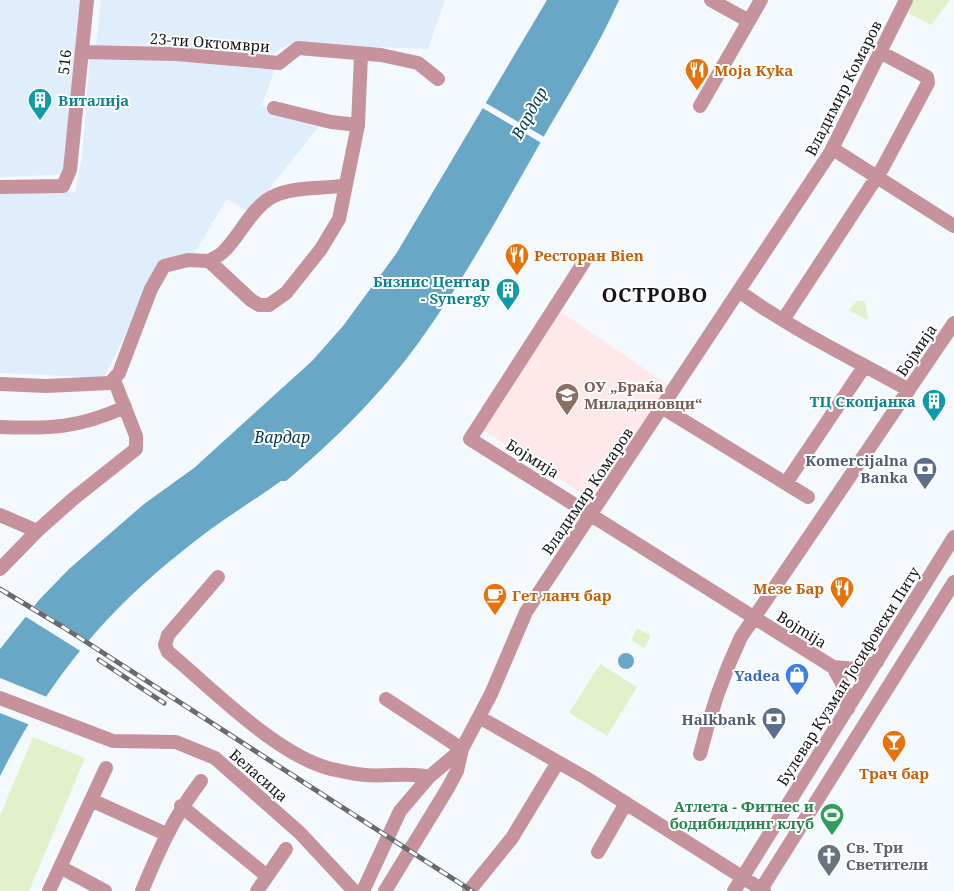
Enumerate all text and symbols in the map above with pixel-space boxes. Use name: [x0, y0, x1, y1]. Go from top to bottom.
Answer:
street label: Владимир Комаров: [800, 17, 886, 159]
street label: 23-ти Октомври: [149, 28, 271, 56]
street label: 516: [53, 48, 75, 76]
restaurant icon: Moja Kyka: [684, 57, 710, 91]
place label: Moja Kyka: [714, 60, 793, 80]
water label: Вардар: [505, 83, 552, 144]
building icon: Виталија: [27, 87, 53, 121]
place label: Виталија: [58, 90, 129, 110]
restaurant icon: Ресторан Bien: [504, 242, 530, 276]
place label: Ресторан Bien: [534, 245, 644, 265]
place label: Бизнис Центар - Synergy: [373, 271, 490, 308]
building icon: Бизнис Центар - Synergy: [495, 277, 521, 311]
district label: ОСТРОВО: [602, 281, 708, 308]
street label: Бојмија: [891, 320, 941, 380]
place label: ОУ „Браќа Миладиновци“: [584, 376, 702, 413]
school or university icon: ОУ „Браќа Миладиновци“: [554, 382, 580, 416]
building icon: ТЦ Скопјанка: [921, 388, 947, 422]
place label: ТЦ Скопјанка: [810, 391, 916, 411]
street label: Владимир Комаров: [537, 423, 637, 559]
water label: Вардар: [253, 426, 310, 448]
street label: Бојмија: [503, 434, 563, 482]
place label: Komercijalna Banka: [805, 450, 908, 487]
bank icon: Komercijalna Banka: [912, 456, 938, 490]
street label: Булевар Кузман Јосифовски Питу: [772, 562, 924, 789]
restaurant icon: Мезе Бар: [829, 575, 855, 609]
place label: Мезе Бар: [753, 578, 824, 598]
cafe icon: Гет ланч бар: [482, 582, 508, 616]
place label: Гет ланч бар: [512, 585, 612, 605]
street label: Bojmija: [773, 606, 831, 652]
shop icon: Yadea: [784, 662, 810, 696]
place label: Yadea: [734, 665, 780, 685]
bank icon: Halkbank: [761, 706, 787, 740]
place label: Halkbank: [682, 709, 756, 729]
bar icon: Трач бар: [881, 729, 907, 763]
street label: Беласица: [226, 744, 292, 806]
place label: Трач бар: [859, 763, 929, 783]
place label: Атлета - Фитнес и бодибилдинг клуб: [670, 796, 814, 833]
sports icon: Атлета - Фитнес и бодибилдинг клуб: [819, 802, 845, 836]
place label: Св. Три Светители: [846, 837, 928, 874]
church icon: Св. Три Светители: [816, 843, 842, 877]

